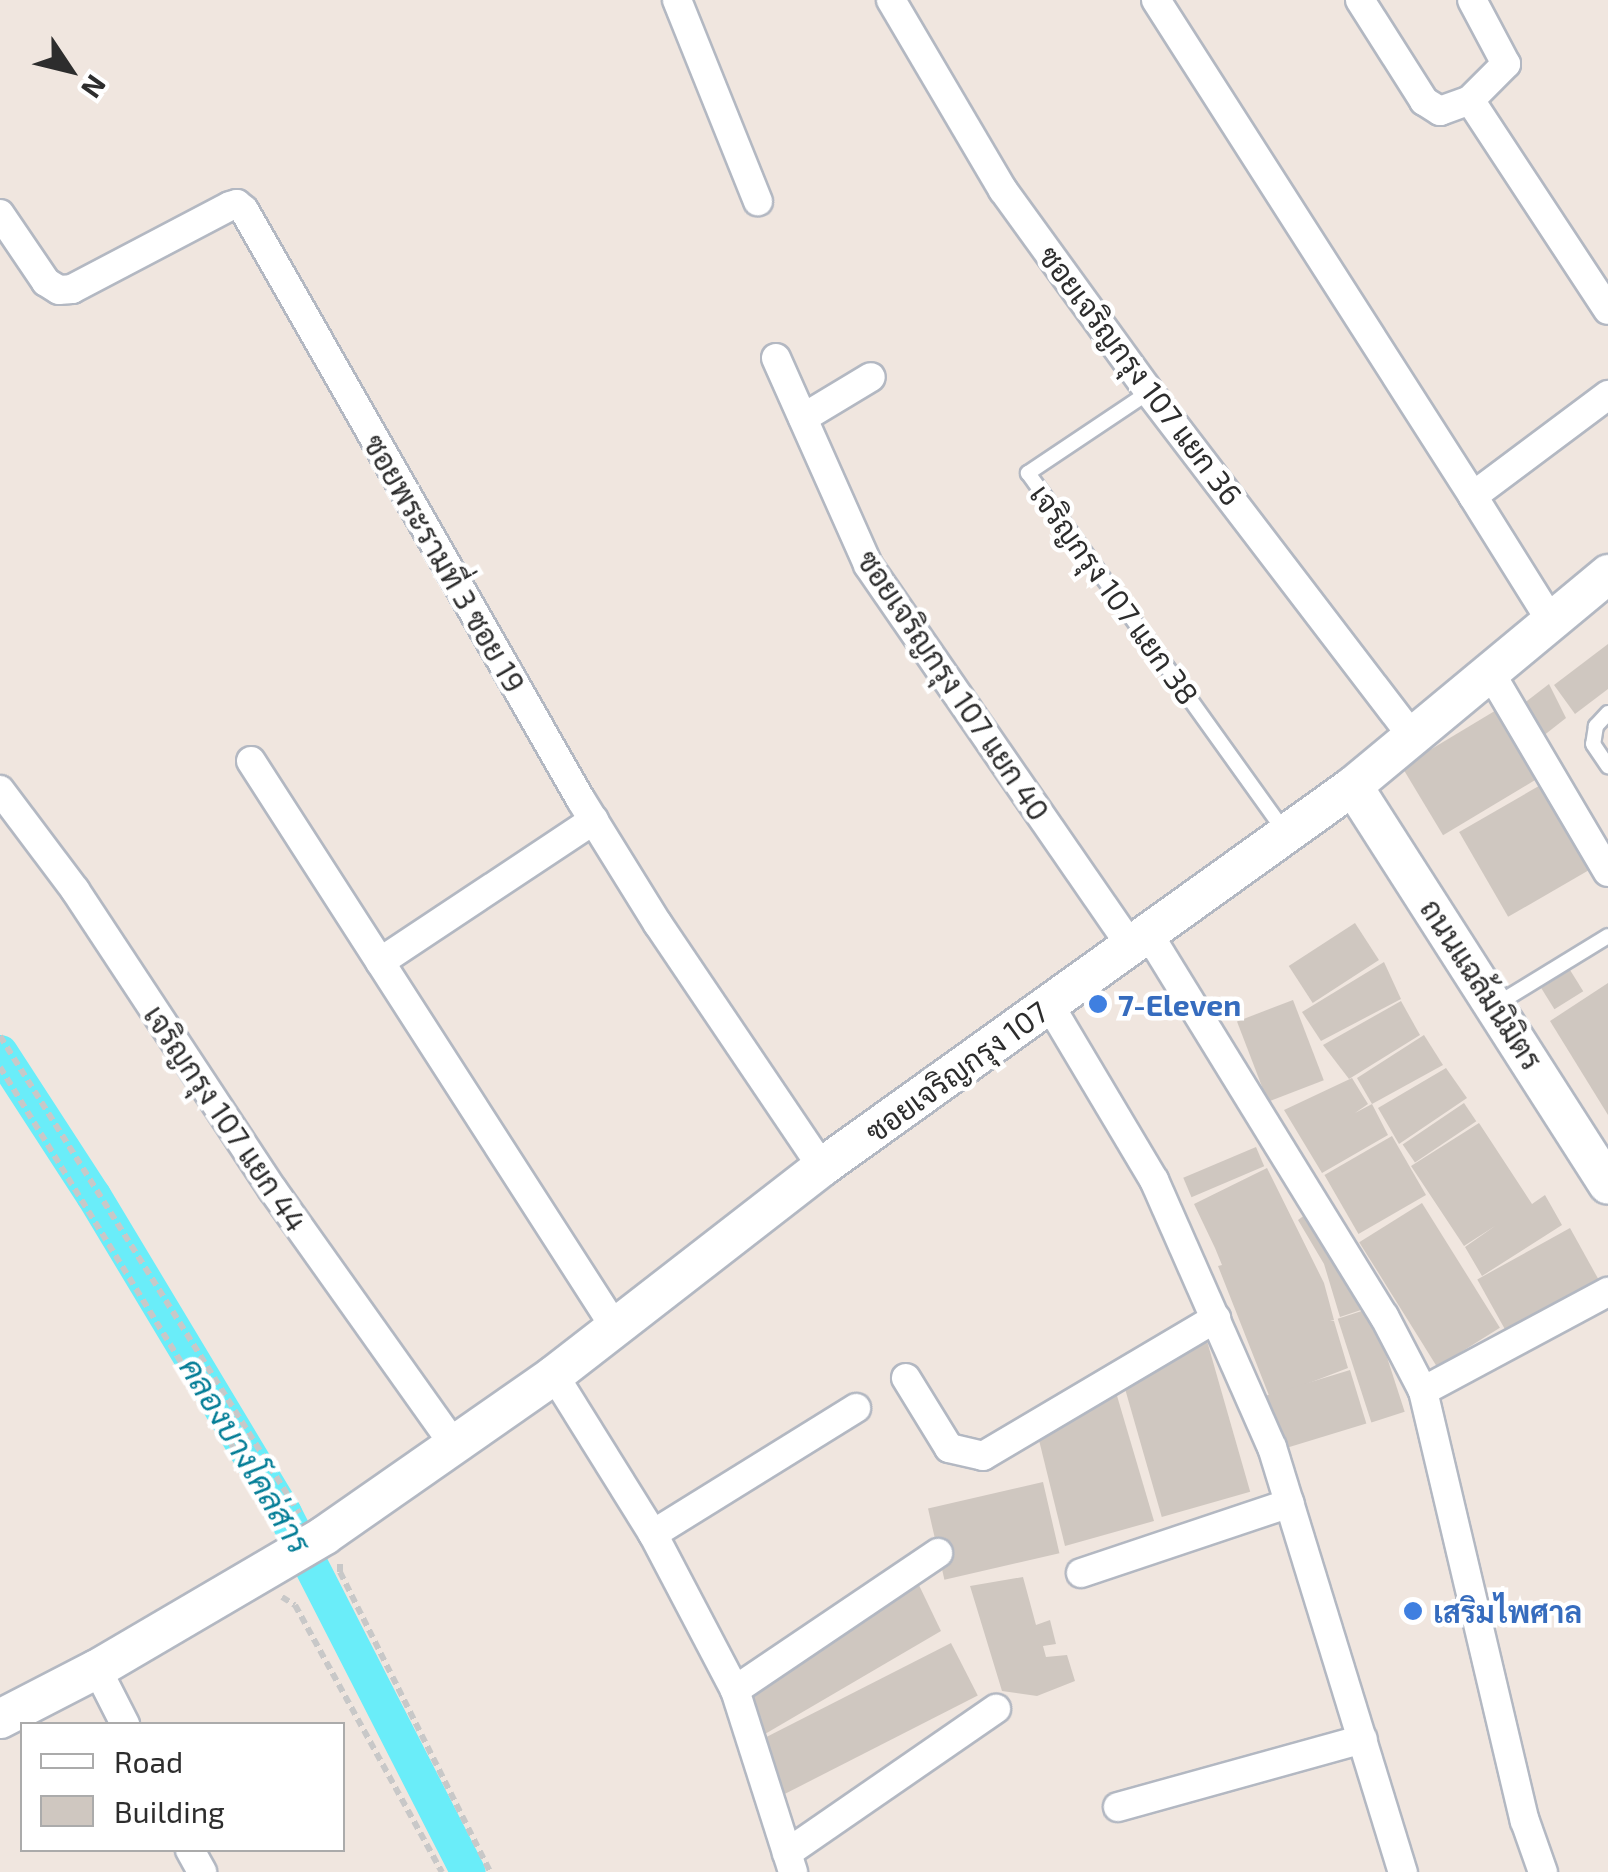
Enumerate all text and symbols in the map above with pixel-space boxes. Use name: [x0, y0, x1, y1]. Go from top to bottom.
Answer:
north arrow: [20, 20, 120, 120]
text: N: [75, 69, 114, 105]
street label: ซอยเจริญกรุง 107 แยก 36: [1032, 238, 1250, 512]
street label: ซอยพระรามที่ 3 ซอย 19: [356, 428, 534, 698]
street label: เจริญกรุง 107 แยก 38: [1023, 477, 1207, 711]
street label: ซอยเจริญกรุง 107 แยก 40: [850, 543, 1058, 827]
street label: ถนนแฉล้มนิมิตร: [1413, 892, 1551, 1076]
place label: 7-Eleven: [1118, 986, 1241, 1022]
street label: ซอยเจริญกรุง 107: [858, 993, 1054, 1149]
marker: 7-Eleven: [1087, 993, 1109, 1015]
street label: เจริญกรุง 107 แยก 44: [137, 998, 315, 1238]
water label: คลองบางโคล่สาร: [173, 1350, 319, 1560]
place label: เสริมไพศาล: [1433, 1593, 1582, 1629]
marker: เสริมไพศาล: [1402, 1600, 1424, 1622]
legend: [20, 1722, 345, 1852]
text: Road: [114, 1743, 183, 1779]
text: Building: [114, 1793, 225, 1829]

